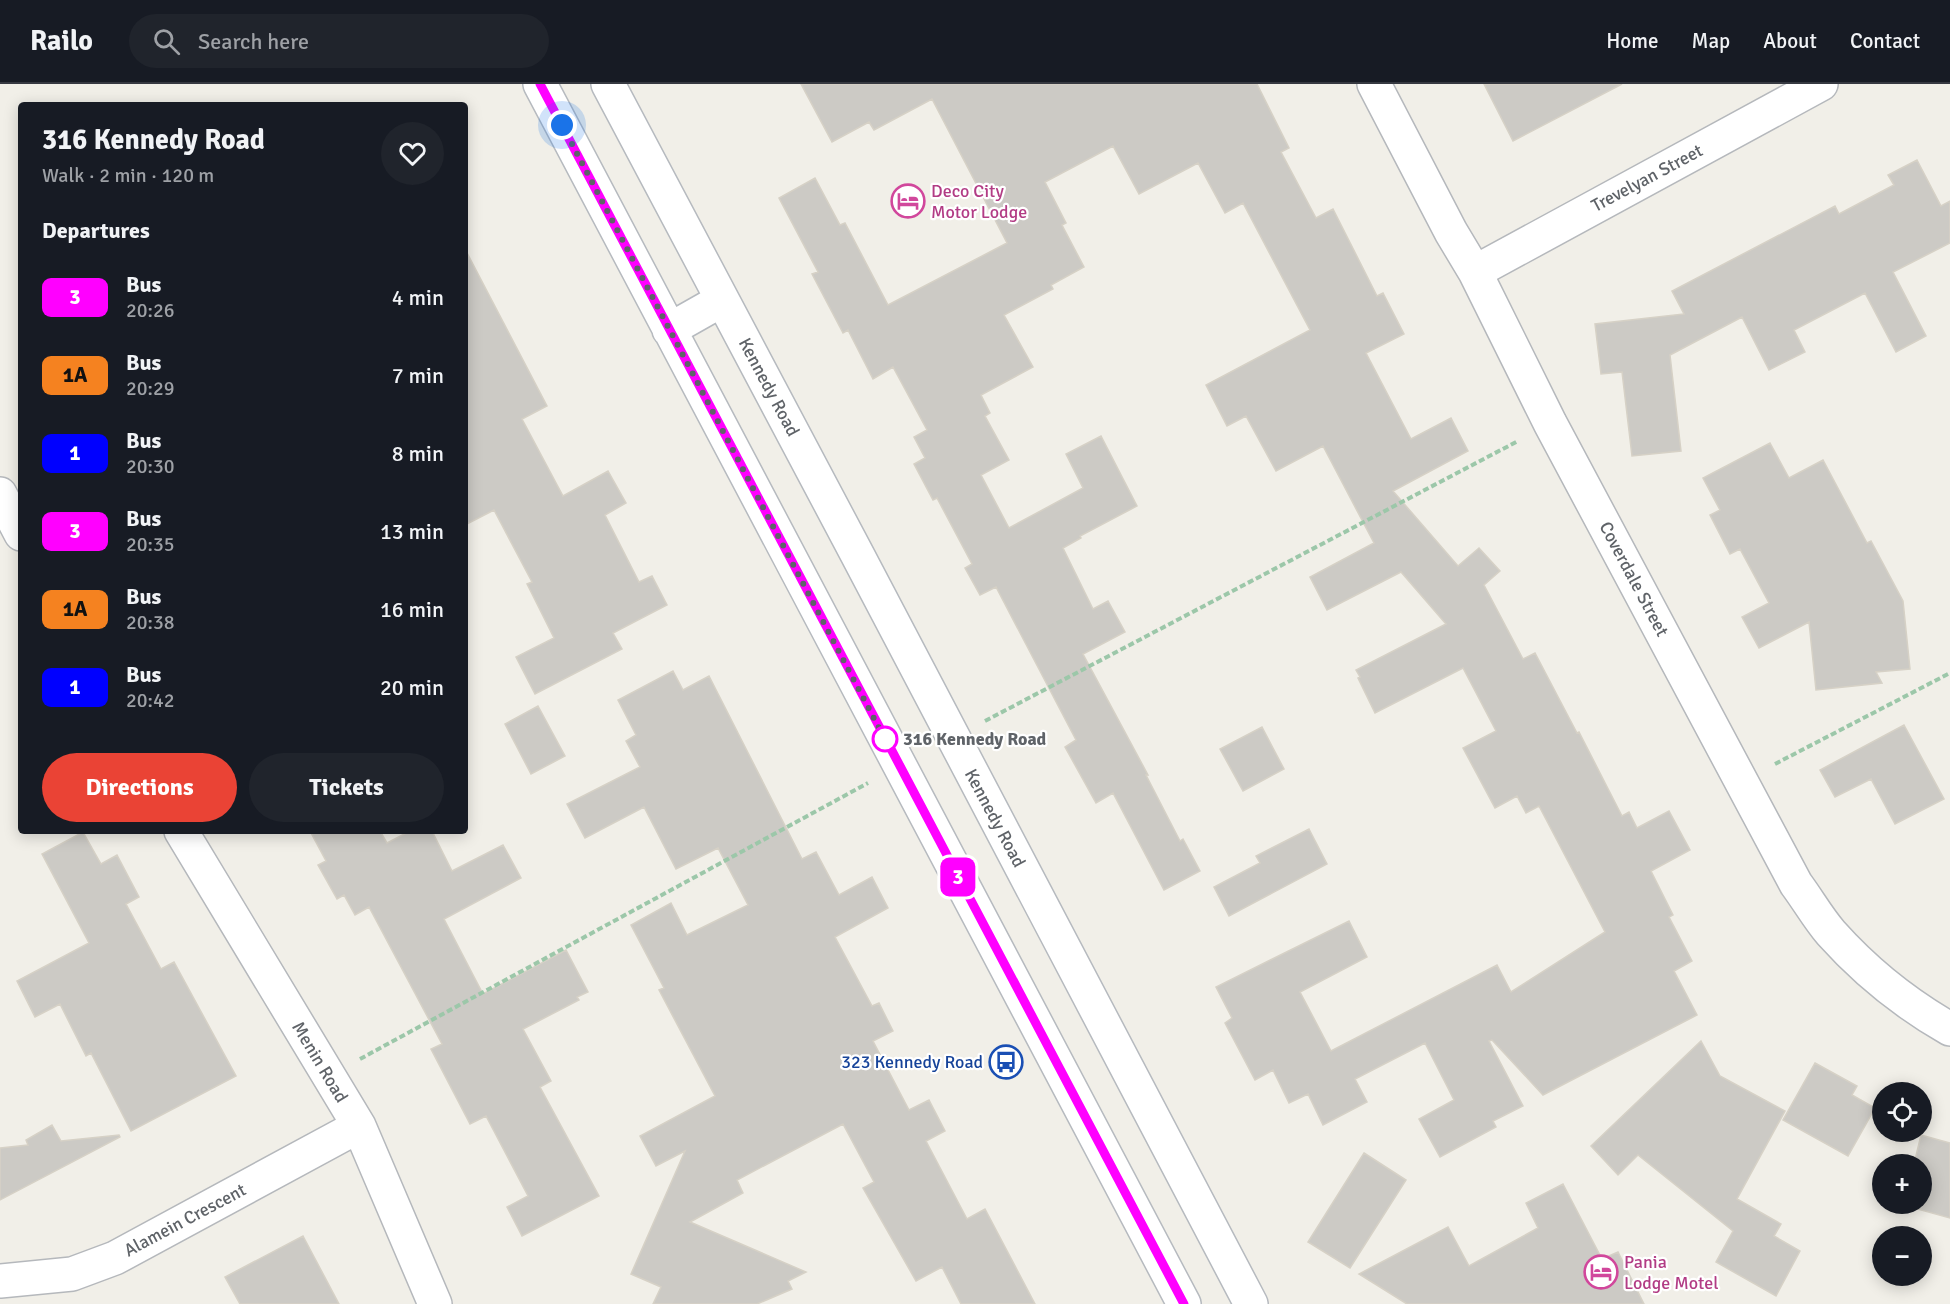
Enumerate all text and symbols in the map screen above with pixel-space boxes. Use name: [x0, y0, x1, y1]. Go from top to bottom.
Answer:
search box: [129, 14, 549, 68]
text: Railo: [30, 24, 93, 58]
icon: search: [150, 25, 183, 58]
text: Search here: [198, 28, 309, 55]
text: Home: [1606, 28, 1659, 54]
text: Map: [1692, 28, 1730, 54]
text: About: [1763, 28, 1817, 54]
text: Contact: [1850, 28, 1920, 54]
your location: [547, 110, 577, 140]
button: heart: [381, 122, 444, 185]
text: 316 Kennedy Road: [42, 123, 265, 157]
street label: Trevelyan Street: [1587, 139, 1707, 217]
text: Walk · 2 min · 120 m: [42, 163, 214, 188]
place label: Deco City Motor Lodge: [931, 180, 1027, 223]
hotel icon: Deco City Motor Lodge: [890, 183, 926, 219]
text: Departures: [42, 217, 150, 244]
text: Bus: [126, 271, 161, 298]
text: 3: [69, 284, 81, 310]
text: 4 min: [392, 284, 444, 311]
text: 20:26: [126, 298, 175, 323]
street label: Kennedy Road: [734, 334, 804, 440]
text: Bus: [126, 349, 161, 376]
text: 1A: [63, 362, 87, 388]
text: 7 min: [392, 362, 444, 389]
text: 20:29: [126, 376, 175, 401]
text: Bus: [126, 427, 161, 454]
text: 1: [69, 440, 81, 466]
text: 8 min: [392, 440, 444, 467]
text: 20:30: [126, 454, 175, 479]
text: Bus: [126, 505, 161, 532]
text: 3: [69, 518, 81, 544]
text: 13 min: [380, 518, 444, 545]
street label: Coverdale Street: [1594, 518, 1674, 640]
text: 20:35: [126, 532, 175, 557]
text: Bus: [126, 583, 161, 610]
text: 1A: [63, 596, 87, 622]
text: 16 min: [380, 596, 444, 623]
text: 20:38: [126, 610, 175, 635]
text: Bus: [126, 661, 161, 688]
text: 1: [69, 674, 81, 700]
text: 20 min: [380, 674, 444, 701]
text: 20:42: [126, 688, 175, 713]
marker: 316 Kennedy Road: [872, 726, 898, 752]
place label: 316 Kennedy Road: [903, 728, 1047, 750]
button: Directions: [42, 753, 237, 822]
button: Tickets: [249, 753, 444, 822]
street label: Kennedy Road: [960, 765, 1030, 871]
line badge: 3: [938, 858, 978, 896]
text: 3: [952, 864, 964, 890]
street label: Menin Road: [287, 1018, 353, 1106]
bus stop icon: 323 Kennedy Road: [988, 1044, 1024, 1080]
place label: 323 Kennedy Road: [841, 1051, 983, 1073]
map controls: [1872, 1082, 1932, 1286]
button: locate: [1872, 1082, 1932, 1142]
button: +: [1872, 1154, 1932, 1214]
street label: Alamein Crescent: [120, 1179, 250, 1261]
button: −: [1872, 1226, 1932, 1286]
place label: Pania Lodge Motel: [1624, 1251, 1718, 1294]
hotel icon: Pania Lodge Motel: [1583, 1254, 1619, 1290]

